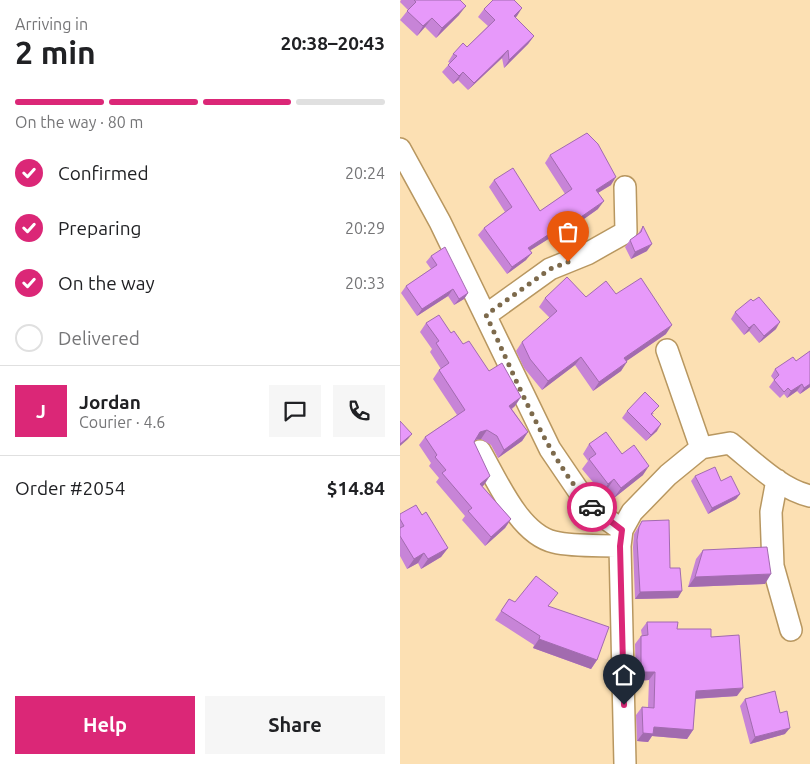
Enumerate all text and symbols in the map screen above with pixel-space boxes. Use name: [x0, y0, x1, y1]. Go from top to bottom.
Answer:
text: Arriving in: [15, 15, 88, 33]
text: 20:38–20:43: [280, 32, 385, 54]
text: 2 min: [15, 34, 96, 70]
text: On the way · 80 m: [15, 113, 143, 131]
icon: check: [15, 159, 43, 187]
text: Confirmed: [58, 162, 149, 184]
text: 20:24: [345, 164, 385, 182]
pin: [547, 211, 589, 262]
icon: check: [15, 214, 43, 242]
text: Preparing: [58, 217, 142, 239]
icon: bag: [554, 218, 582, 246]
text: 20:29: [345, 219, 385, 237]
icon: check: [15, 269, 43, 297]
text: On the way: [58, 272, 155, 294]
text: 20:33: [345, 274, 385, 292]
text: Delivered: [58, 327, 140, 349]
button: chat: [269, 385, 321, 437]
button: phone: [333, 385, 385, 437]
text: Jordan: [79, 391, 141, 413]
text: J: [36, 400, 46, 422]
text: Courier · 4.6: [79, 413, 165, 431]
text: Order #2054: [15, 477, 125, 499]
text: $14.84: [327, 477, 385, 499]
courier: [567, 482, 617, 532]
icon: car: [578, 493, 606, 521]
pin: [603, 654, 645, 705]
icon: home: [610, 661, 638, 689]
button: Help: [15, 696, 195, 754]
button: Share: [205, 696, 385, 754]

